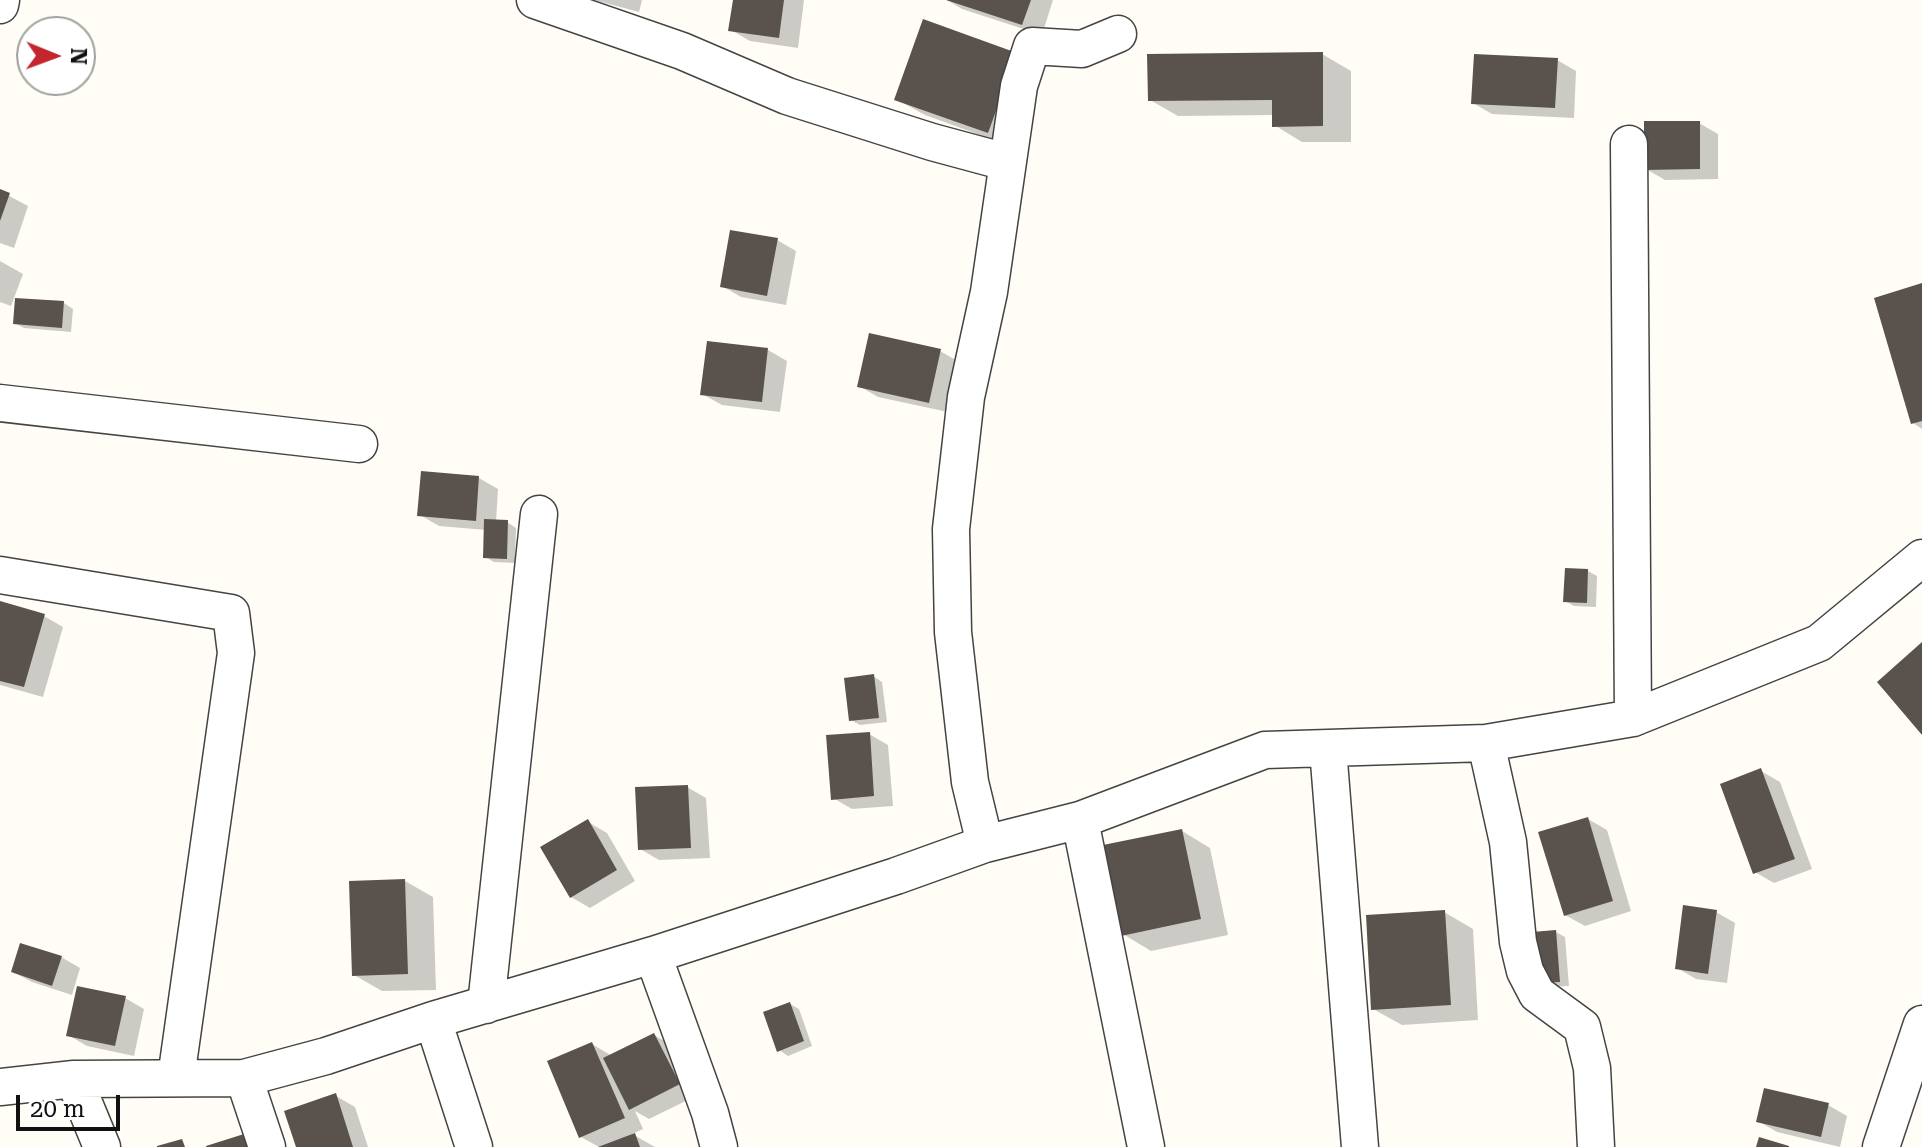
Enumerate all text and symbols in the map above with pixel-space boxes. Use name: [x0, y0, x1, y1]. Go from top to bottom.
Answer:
north arrow: [16, 16, 96, 96]
text: N: [66, 48, 91, 65]
scale bar: [20, 1079, 124, 1129]
text: 20 m: [30, 1095, 85, 1123]

